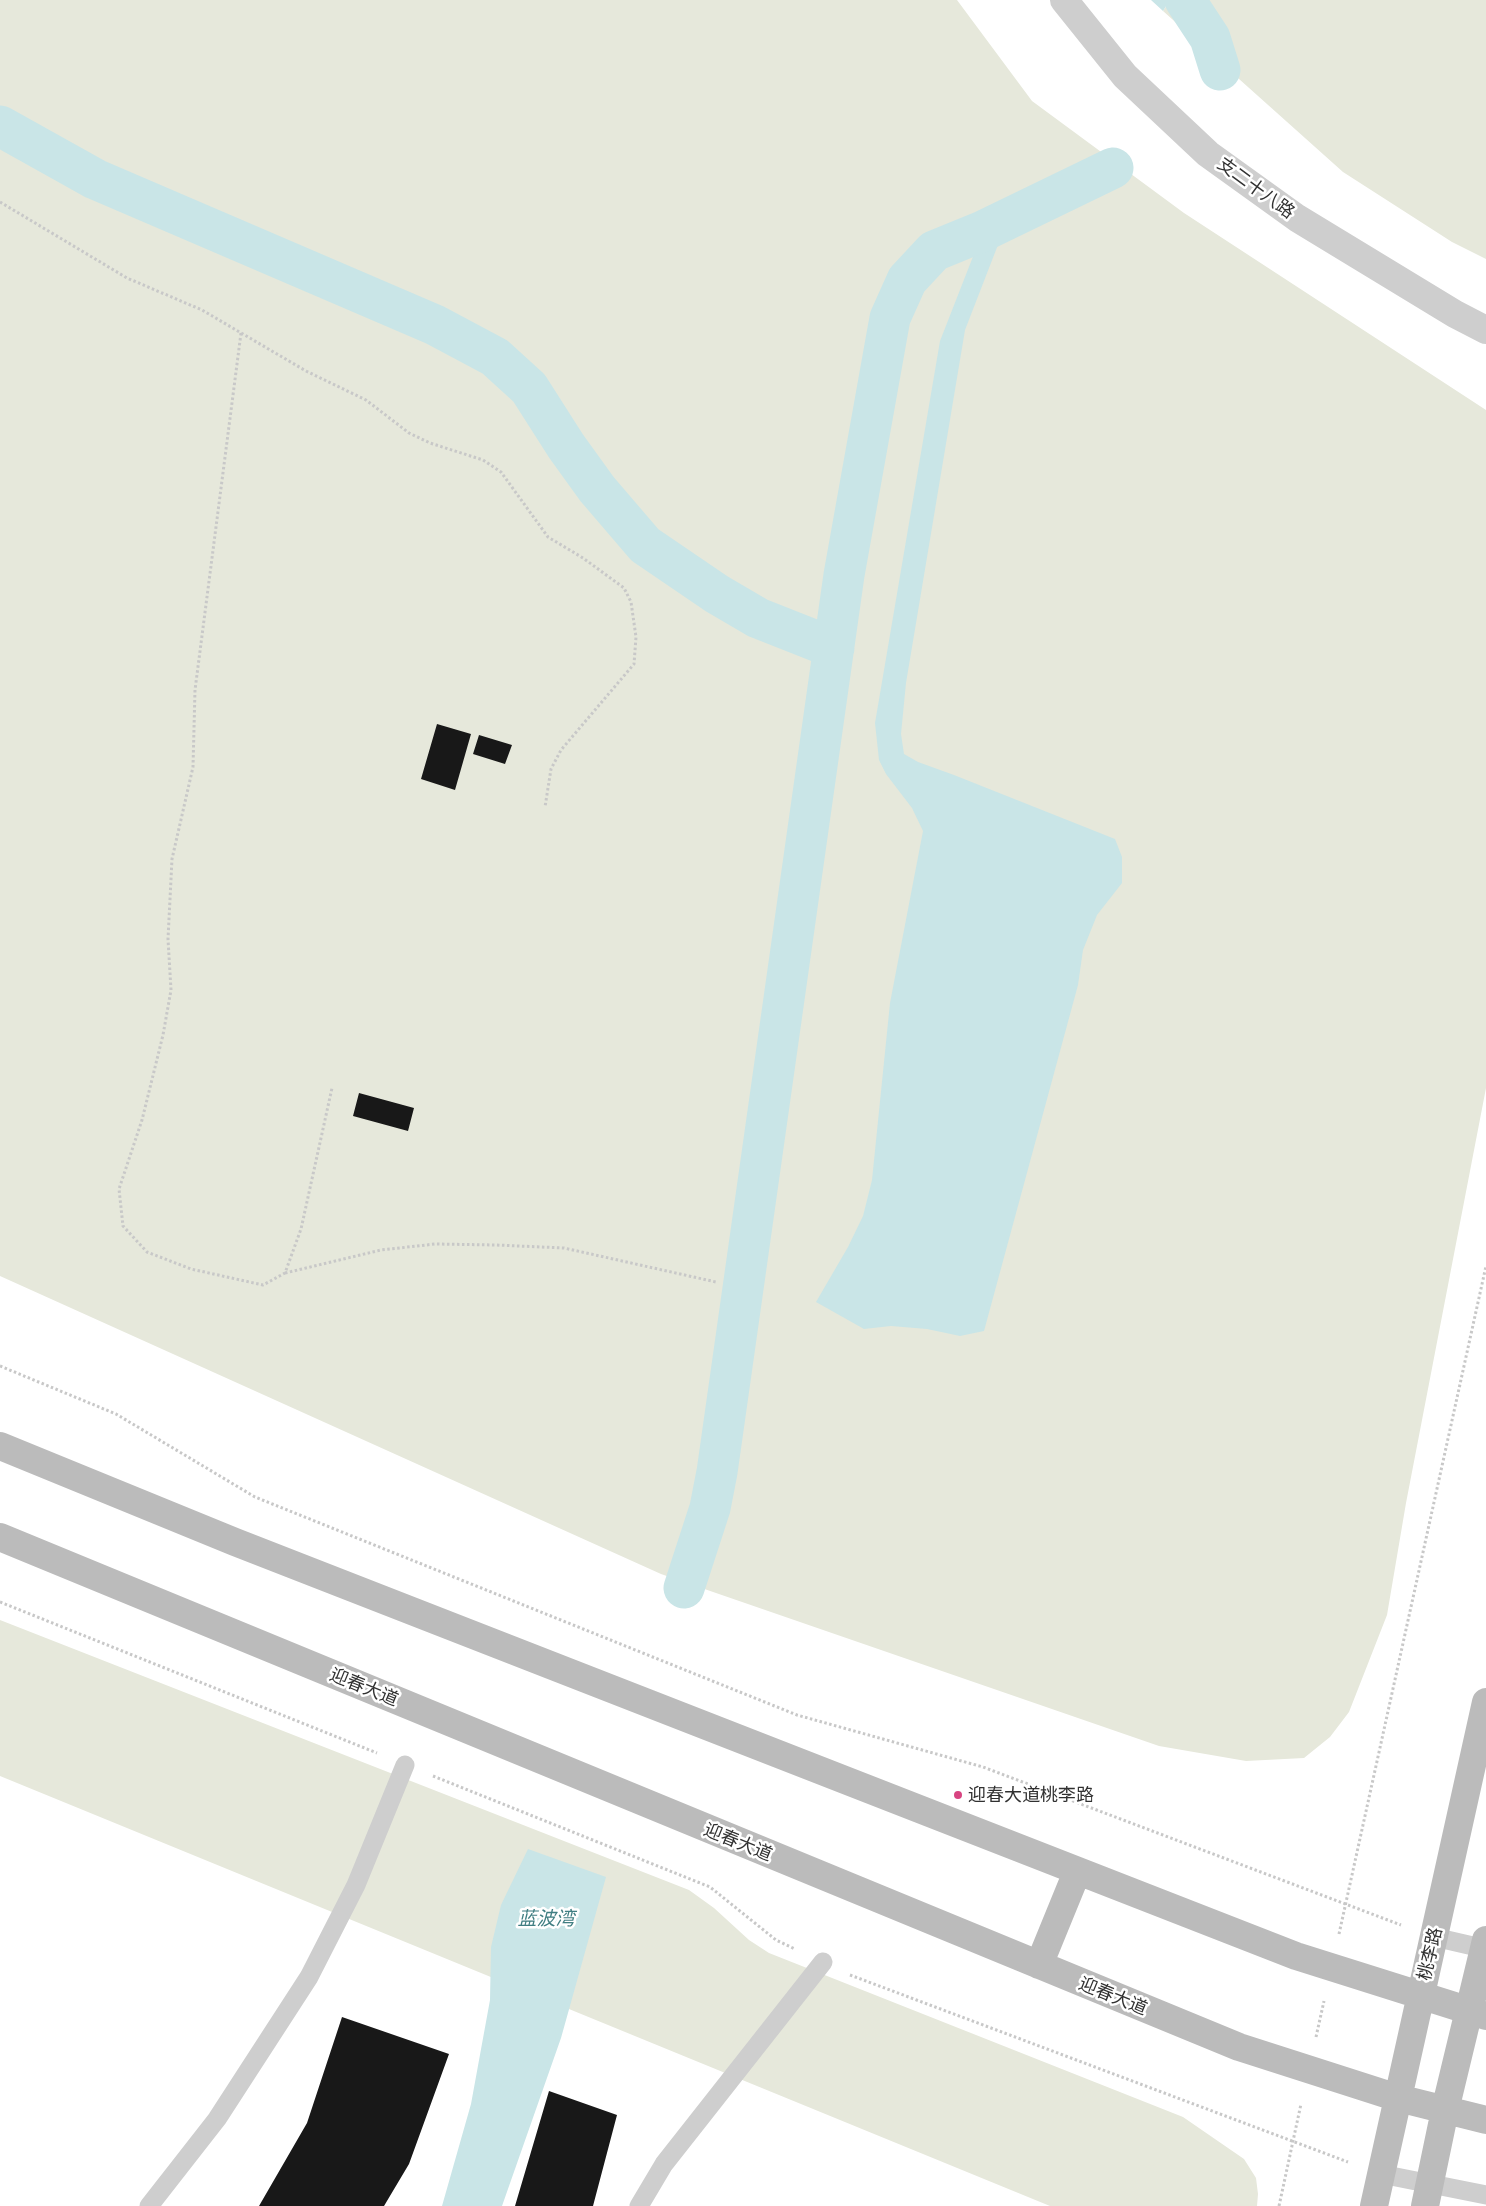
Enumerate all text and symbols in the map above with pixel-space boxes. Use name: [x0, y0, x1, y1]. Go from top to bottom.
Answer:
street label: 支二十八路: [1213, 153, 1299, 223]
street label: 迎春大道: [327, 1664, 401, 1710]
place label: 迎春大道桃李路: [968, 1784, 1094, 1806]
marker: 迎春大道桃李路: [952, 1789, 964, 1801]
street label: 迎春大道: [701, 1819, 775, 1865]
water label: 蓝波湾: [518, 1908, 574, 1930]
street label: 桃李路: [1413, 1925, 1447, 1983]
street label: 迎春大道: [1076, 1973, 1150, 2019]

